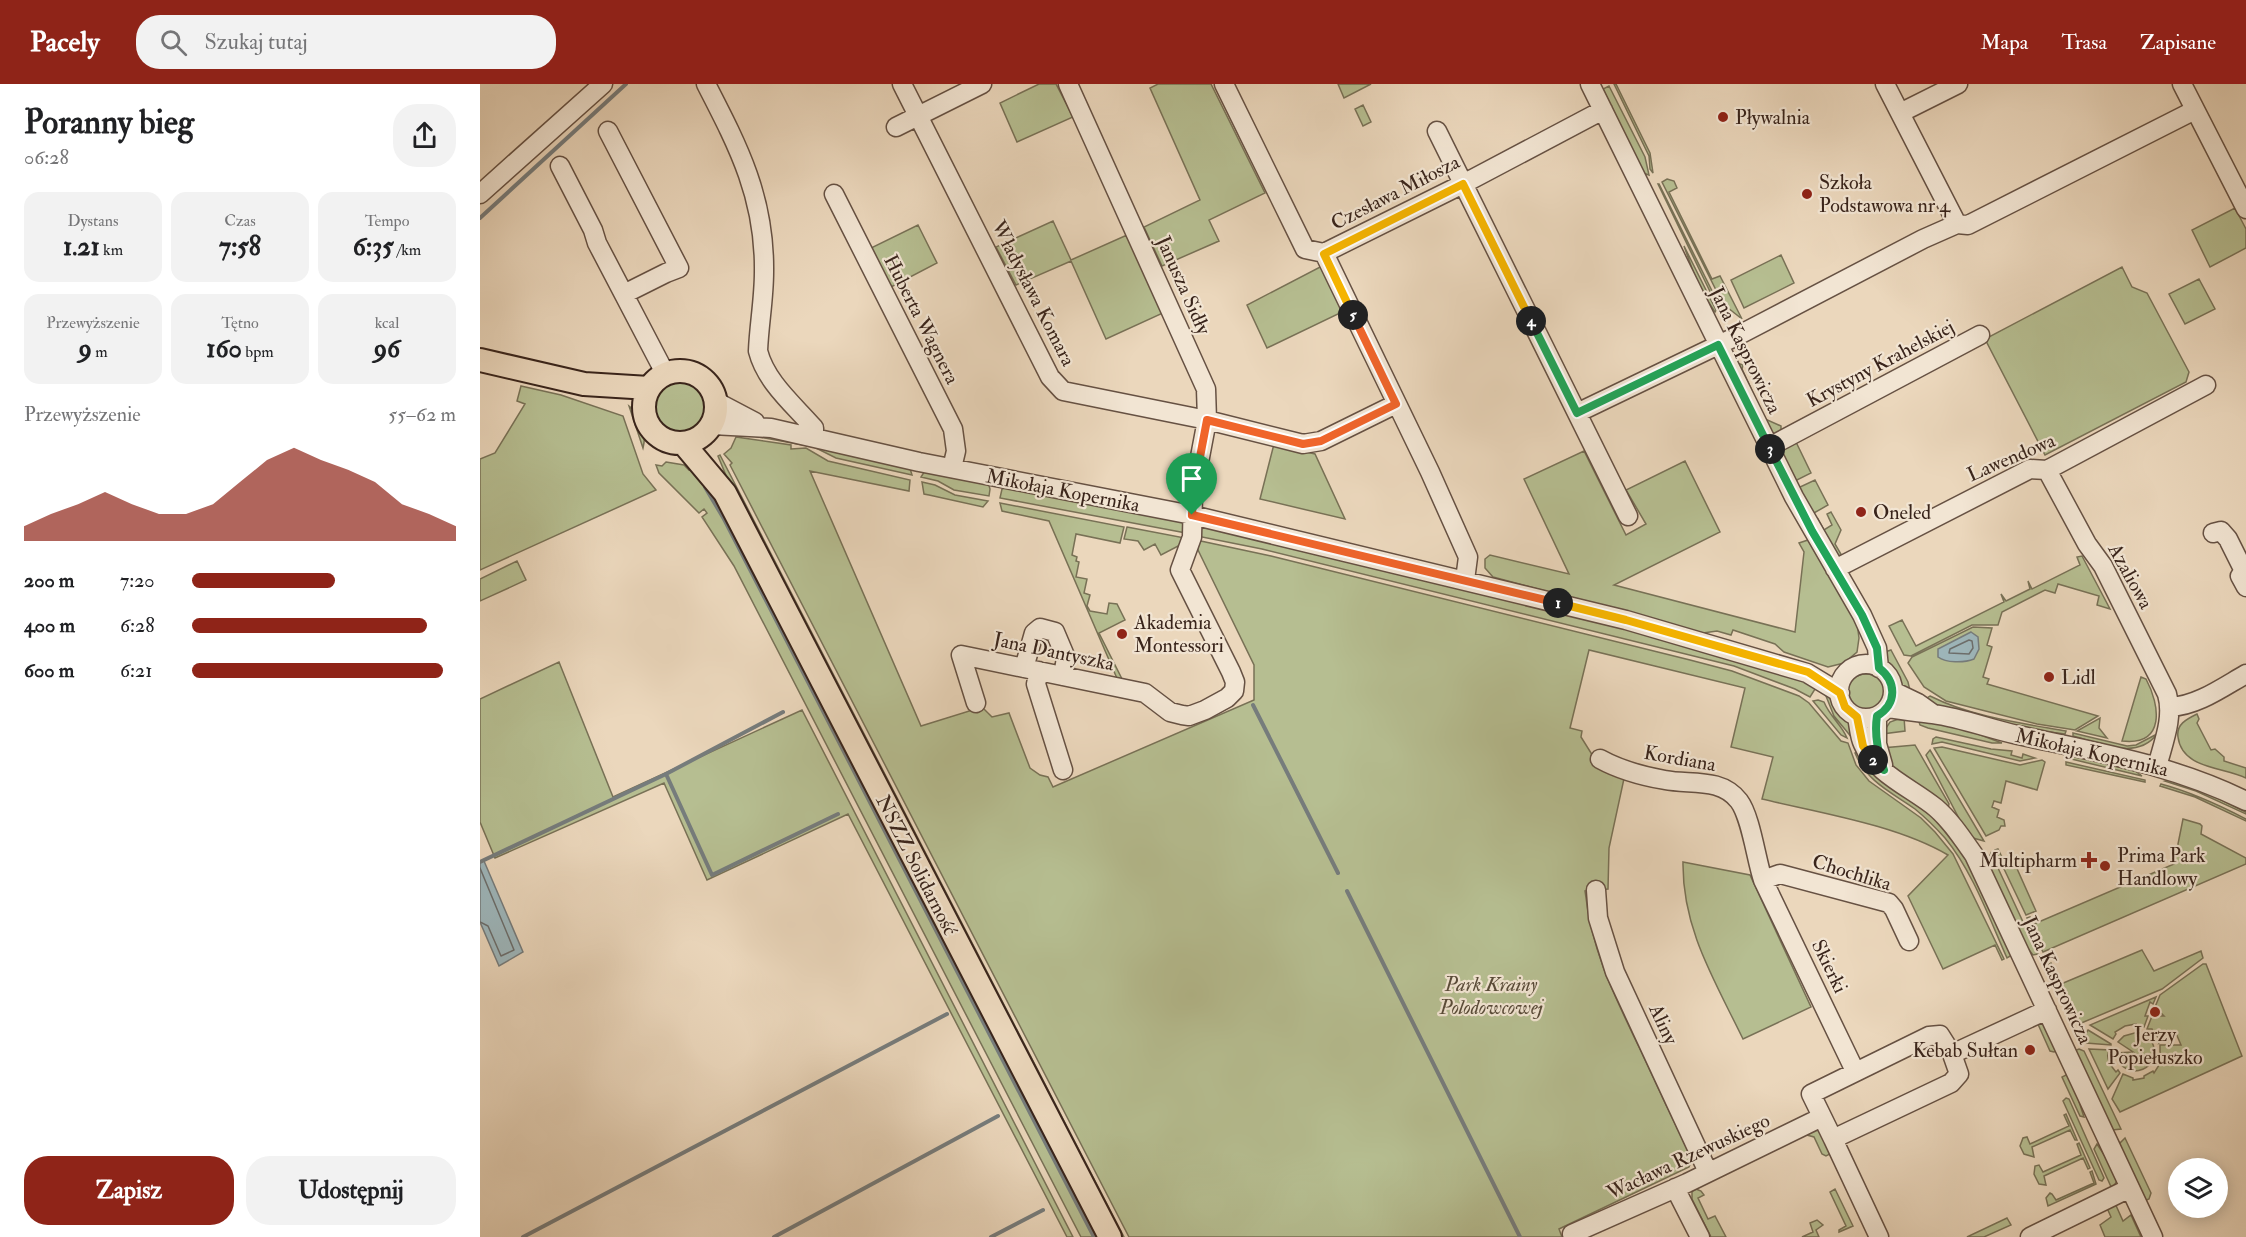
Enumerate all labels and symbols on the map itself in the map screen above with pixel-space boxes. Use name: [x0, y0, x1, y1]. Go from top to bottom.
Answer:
place label: Pływalnia: [1735, 105, 1811, 130]
marker: Pływalnia: [1716, 110, 1730, 124]
street label: Czesława Miłosza: [1327, 149, 1465, 236]
place label: Szkoła Podstawowa nr 4: [1819, 170, 1951, 218]
marker: Szkoła Podstawowa nr 4: [1800, 187, 1814, 201]
street label: Władysława Komara: [986, 215, 1081, 371]
street label: Janusza Sidły: [1150, 231, 1217, 339]
street label: Huberta Wagnera: [878, 250, 965, 389]
street label: Jana Kasprowicza: [1703, 282, 1787, 419]
pin: 5: [1338, 300, 1368, 330]
pin: 4: [1516, 306, 1546, 336]
street label: Krystyny Krahelskiej: [1802, 314, 1958, 413]
street label: Lawendowa: [1963, 427, 2060, 487]
pin: 3: [1755, 434, 1785, 464]
pin: [1166, 453, 1217, 515]
street label: Mikołaja Kopernika: [984, 463, 1143, 519]
place label: Oneled: [1873, 500, 1931, 525]
marker: Oneled: [1854, 505, 1868, 519]
street label: Azaliowa: [2102, 538, 2159, 614]
pin: 1: [1543, 588, 1573, 618]
place label: Akademia Montessori: [1133, 610, 1224, 658]
street label: Jana Dantyszka: [990, 626, 1117, 677]
marker: Akademia Montessori: [1115, 627, 1129, 641]
place label: Lidl: [2061, 665, 2096, 690]
marker: Lidl: [2042, 670, 2056, 684]
street label: Mikołaja Kopernika: [2013, 723, 2172, 783]
street label: Kordiana: [1642, 740, 1719, 777]
pin: 2: [1858, 745, 1888, 775]
street label: NSZZ Solidarność: [870, 791, 963, 941]
place label: Prima Park Handlowy: [2117, 843, 2206, 891]
place label: Multipharm: [1979, 848, 2077, 874]
street label: Chochlika: [1809, 849, 1895, 897]
marker: Multipharm: [2082, 853, 2096, 867]
marker: Prima Park Handlowy: [2098, 859, 2112, 873]
street label: Jana Kasprowicza: [2016, 911, 2098, 1049]
street label: Skierki: [1806, 935, 1853, 997]
park label: Park Krainy Polodowcowej: [1438, 972, 1545, 1020]
street label: Aliny: [1643, 999, 1684, 1050]
marker: Jerzy Popiełuszko: [2148, 1005, 2162, 1019]
place label: Jerzy Popiełuszko: [2107, 1022, 2203, 1071]
place label: Kebab Sułtan: [1912, 1038, 2018, 1063]
marker: Kebab Sułtan: [2023, 1043, 2037, 1057]
street label: Wacława Rzewuskiego: [1602, 1108, 1774, 1206]

